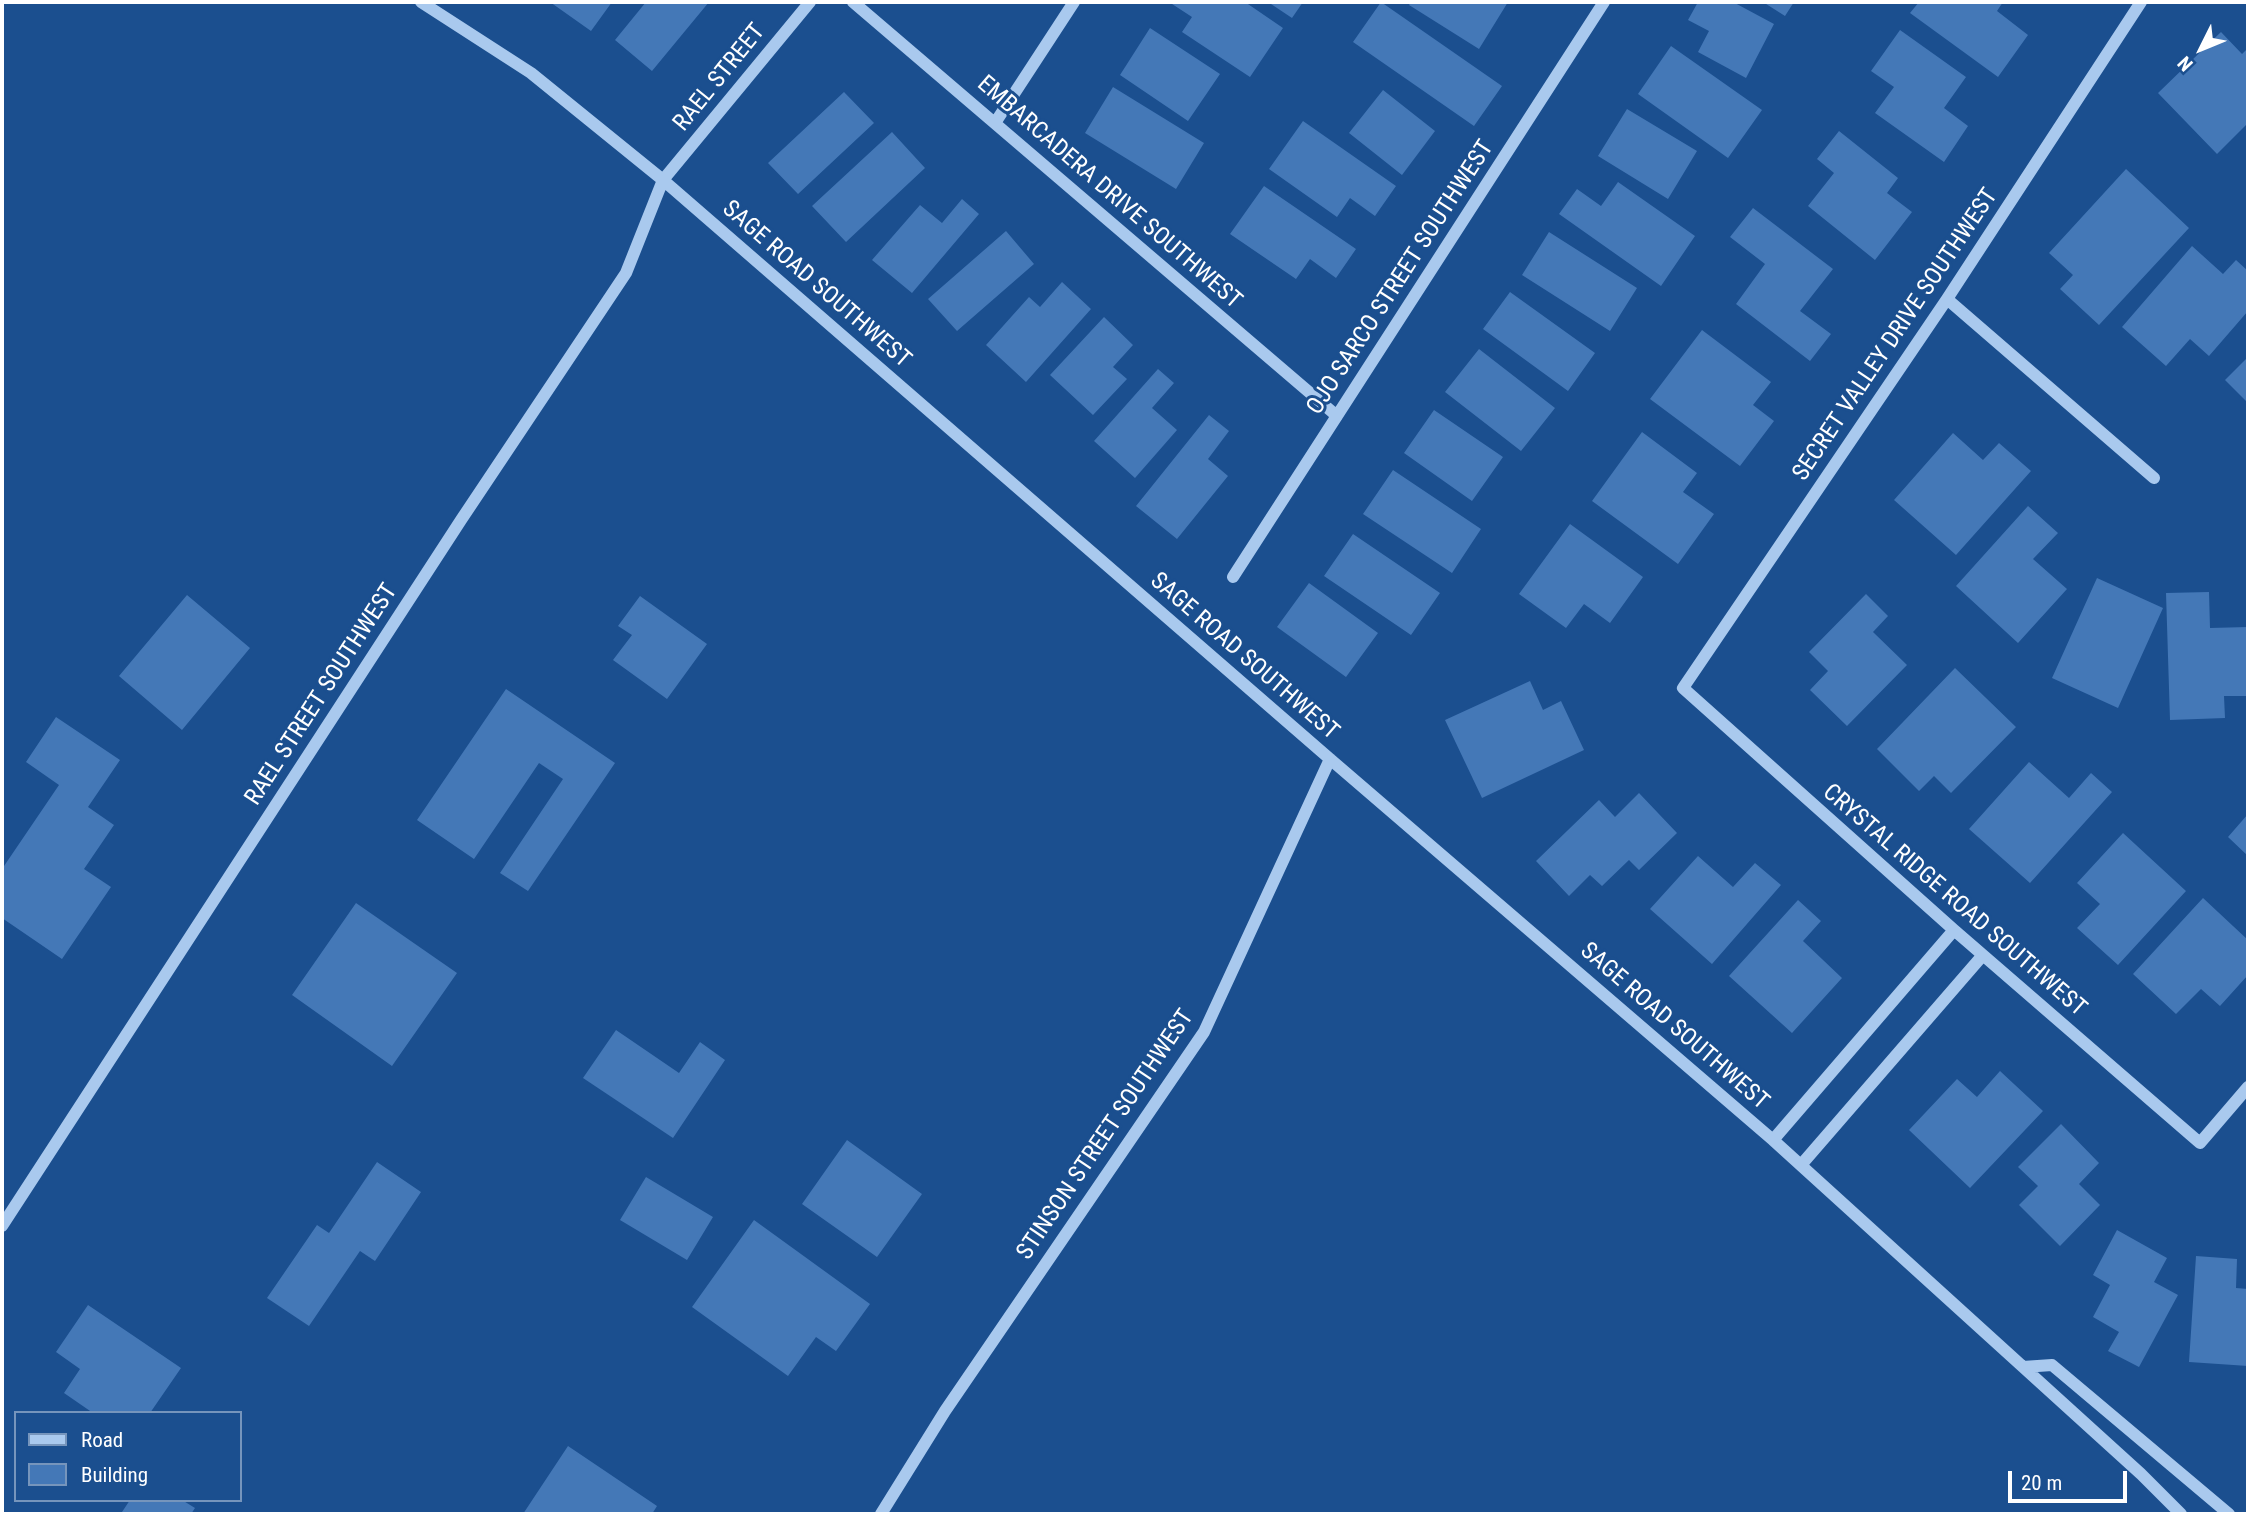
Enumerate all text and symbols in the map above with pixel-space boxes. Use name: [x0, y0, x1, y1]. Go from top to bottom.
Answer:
north arrow: [2166, 14, 2236, 84]
street label: RAEL STREET: [668, 19, 772, 137]
text: N: [2173, 52, 2198, 76]
street label: EMBARCADERA DRIVE SOUTHWEST: [971, 70, 1247, 316]
street label: OJO SARCO STREET SOUTHWEST: [1301, 135, 1501, 421]
street label: SECRET VALLEY DRIVE SOUTHWEST: [1787, 183, 2005, 487]
street label: SAGE ROAD SOUTHWEST: [716, 195, 916, 375]
street label: SAGE ROAD SOUTHWEST: [1144, 567, 1344, 747]
street label: RAEL STREET SOUTHWEST: [240, 579, 404, 811]
street label: CRYSTAL RIDGE ROAD SOUTHWEST: [1816, 779, 2092, 1023]
street label: SAGE ROAD SOUTHWEST: [1574, 937, 1774, 1117]
street label: STINSON STREET SOUTHWEST: [1011, 1004, 1201, 1266]
legend: [14, 1411, 242, 1502]
text: Road: [81, 1428, 123, 1452]
scale bar: [2012, 1456, 2131, 1500]
text: Building: [81, 1463, 148, 1487]
text: 20 m: [2021, 1471, 2062, 1495]

